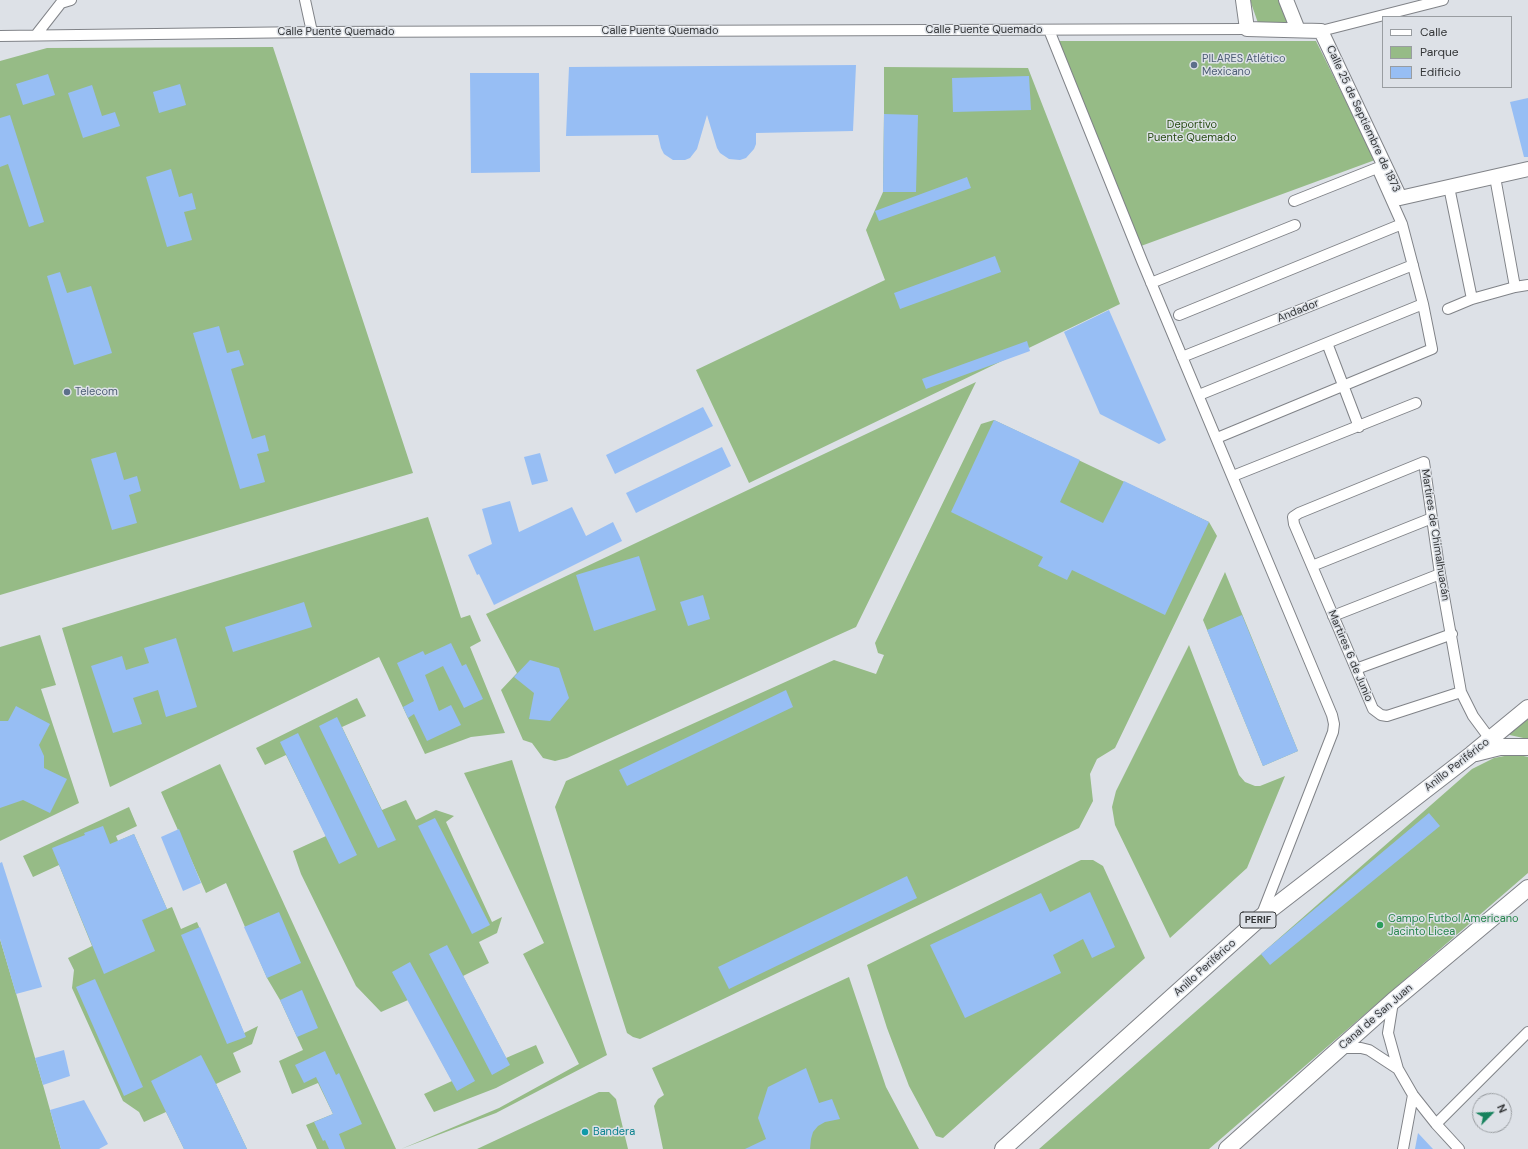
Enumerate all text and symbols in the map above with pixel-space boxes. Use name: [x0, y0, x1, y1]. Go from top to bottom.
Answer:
legend: [1382, 16, 1512, 88]
street label: Calle Puente Quemado: [926, 23, 1042, 37]
street label: Calle Puente Quemado: [602, 24, 718, 38]
text: Calle: [1420, 24, 1447, 40]
street label: Calle Puente Quemado: [278, 25, 394, 39]
street label: Calle 25 de Septiembre de 1873: [1323, 44, 1403, 194]
text: Parque: [1420, 44, 1459, 60]
place label: PILARES Atlético Mexicano: [1202, 52, 1286, 78]
marker: PILARES Atlético Mexicano: [1189, 60, 1199, 70]
text: Edificio: [1420, 64, 1461, 80]
park label: Deportivo Puente Quemado: [1148, 118, 1236, 144]
street label: Andador: [1275, 297, 1321, 325]
place label: Telecom: [75, 385, 118, 399]
marker: Telecom: [62, 387, 72, 397]
street label: Martires de Chimalhuacán: [1418, 468, 1452, 602]
street label: Martires 6 de Junio: [1325, 608, 1375, 704]
street label: Anillo Periférico: [1422, 736, 1492, 794]
road number: PERIF: [1240, 912, 1276, 928]
place label: Campo Futbol Americano Jacinto Licea: [1388, 912, 1518, 938]
marker: Campo Futbol Americano Jacinto Licea: [1375, 920, 1385, 930]
street label: Anillo Periférico: [1171, 937, 1239, 999]
street label: Canal de San Juan: [1336, 981, 1416, 1053]
north arrow: [1472, 1093, 1512, 1133]
text: N: [1494, 1102, 1510, 1115]
place label: Bandera: [593, 1125, 635, 1139]
marker: Bandera: [580, 1127, 590, 1137]

